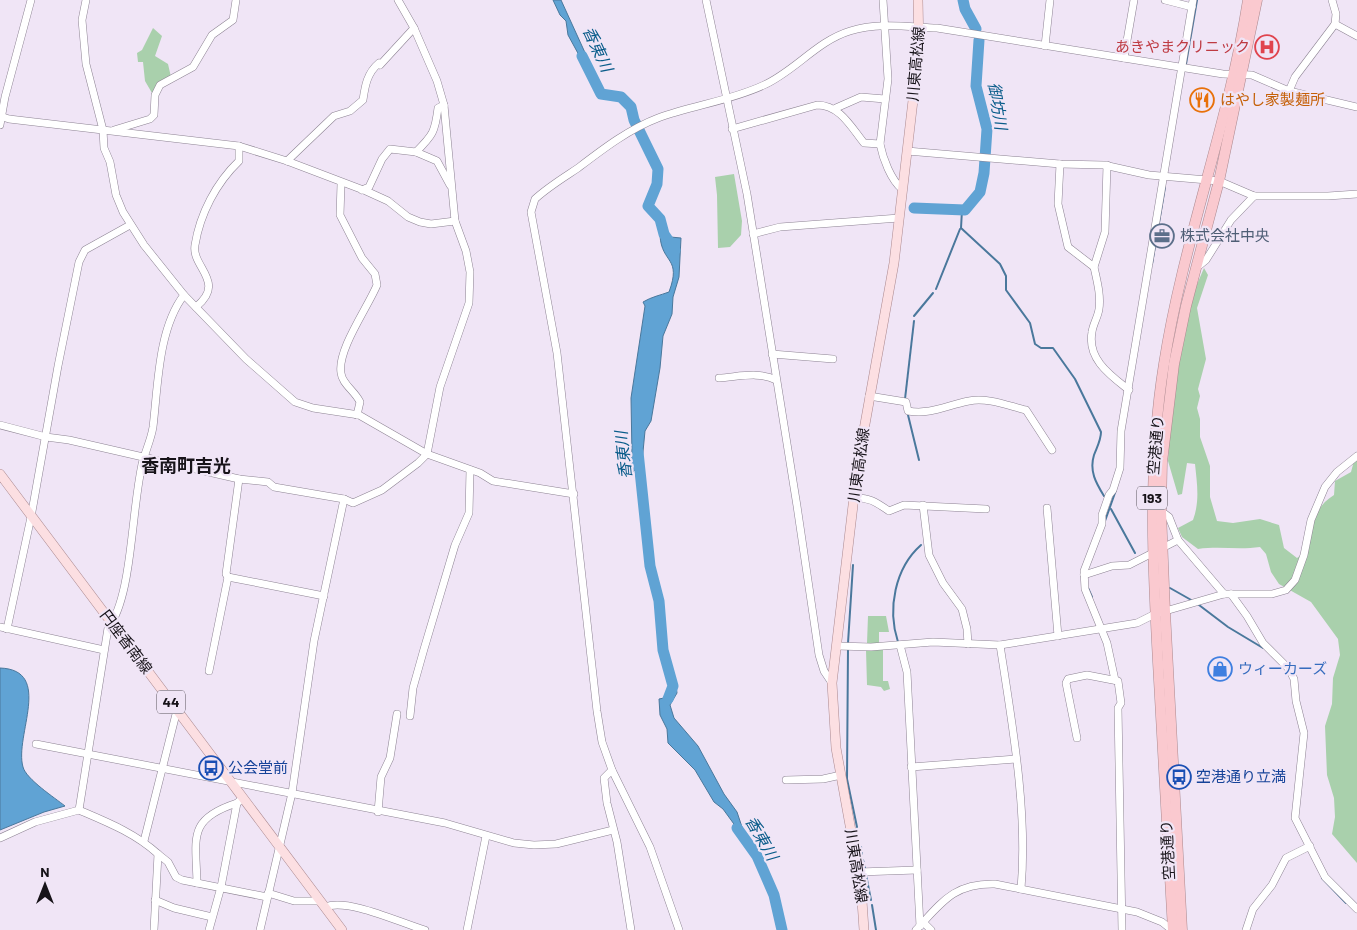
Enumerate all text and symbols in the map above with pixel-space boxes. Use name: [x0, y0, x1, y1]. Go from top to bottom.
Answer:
water label: 香東川: [580, 23, 618, 76]
street label: 川東高松線: [903, 26, 927, 102]
hospital icon: あきやまクリニック: [1254, 34, 1280, 60]
place label: あきやまクリニック: [1115, 37, 1250, 55]
water label: 御坊川: [985, 81, 1012, 133]
restaurant icon: はやし家製麺所: [1189, 87, 1215, 113]
place label: はやし家製麺所: [1220, 90, 1325, 108]
office icon: 株式会社中央: [1149, 223, 1175, 249]
place label: 株式会社中央: [1180, 226, 1270, 244]
street label: 空港通り: [1143, 414, 1167, 476]
street label: 川東高松線: [844, 426, 872, 503]
water label: 香東川: [610, 428, 634, 480]
district label: 香南町吉光: [141, 454, 231, 476]
road number: 193: [1137, 486, 1167, 509]
street label: 円座香南線: [97, 606, 157, 677]
shop icon: ウィーカーズ: [1207, 656, 1233, 682]
place label: ウィーカーズ: [1238, 659, 1327, 677]
road number: 44: [157, 690, 185, 714]
bus stop icon: 公会堂前: [198, 755, 224, 781]
place label: 公会堂前: [228, 758, 288, 776]
bus stop icon: 空港通り立満: [1166, 764, 1192, 790]
place label: 空港通り立満: [1196, 767, 1286, 785]
water label: 香東川: [742, 812, 784, 865]
street label: 空港通り: [1156, 820, 1178, 880]
street label: 川東高松線: [842, 827, 872, 904]
north arrow: [20, 860, 70, 910]
text: N: [40, 863, 50, 880]

